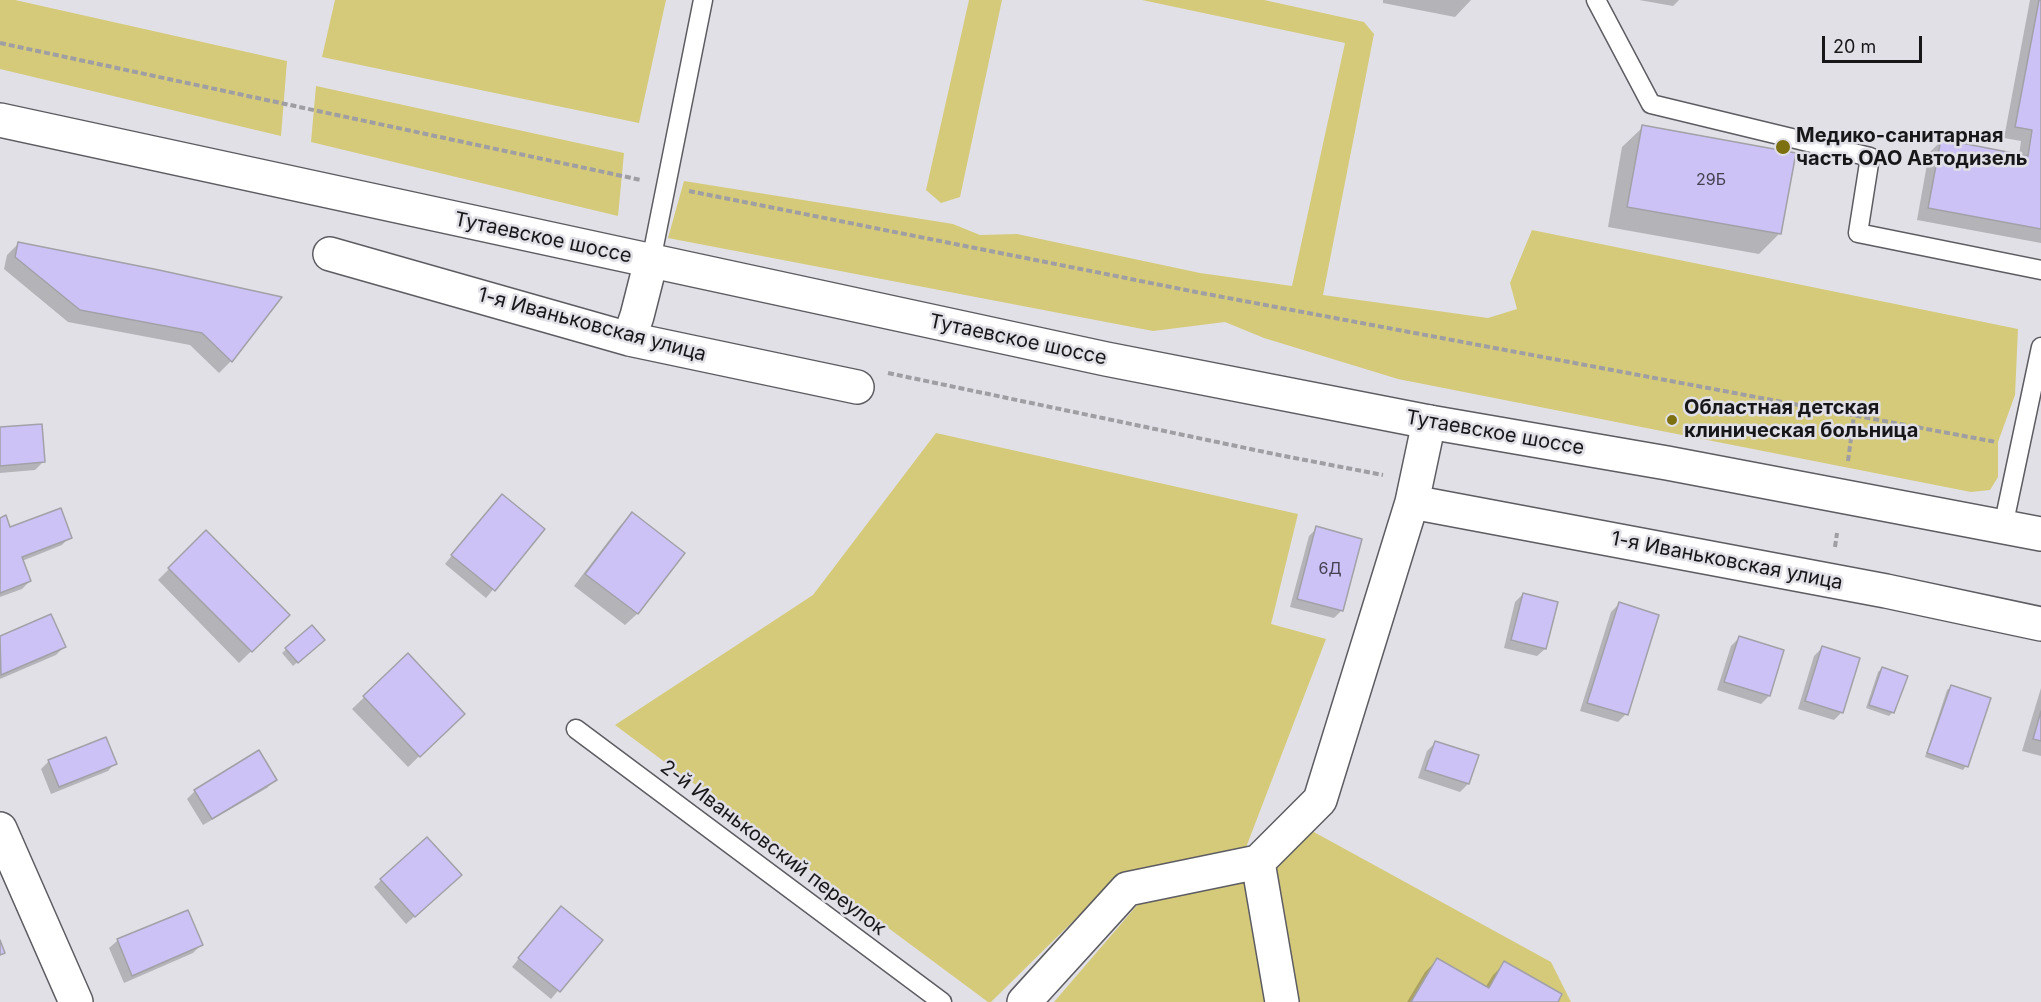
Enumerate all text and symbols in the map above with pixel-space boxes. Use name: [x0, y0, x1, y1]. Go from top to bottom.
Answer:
scale bar: [1825, 24, 1926, 62]
text: 20 m: [1833, 36, 1876, 57]
place label: Медико-санитарная часть ОАО Автодизель: [1796, 124, 2028, 171]
marker: Медико-санитарная часть ОАО Автодизель: [1774, 138, 1792, 156]
house number: 29Б: [1696, 170, 1726, 190]
street label: Тутаевское шоссе: [452, 207, 634, 269]
street label: 1-я Иваньковская улица: [475, 283, 709, 367]
street label: Тутаевское шоссе: [927, 309, 1109, 371]
place label: Областная детская клиническая больница: [1684, 396, 1918, 443]
street label: Тутаевское шоссе: [1404, 405, 1586, 461]
marker: Областная детская клиническая больница: [1665, 413, 1679, 427]
street label: 1-я Иваньковская улица: [1609, 527, 1845, 595]
house number: 6Д: [1318, 559, 1342, 579]
street label: 2-й Иваньковский переулок: [655, 755, 891, 941]

